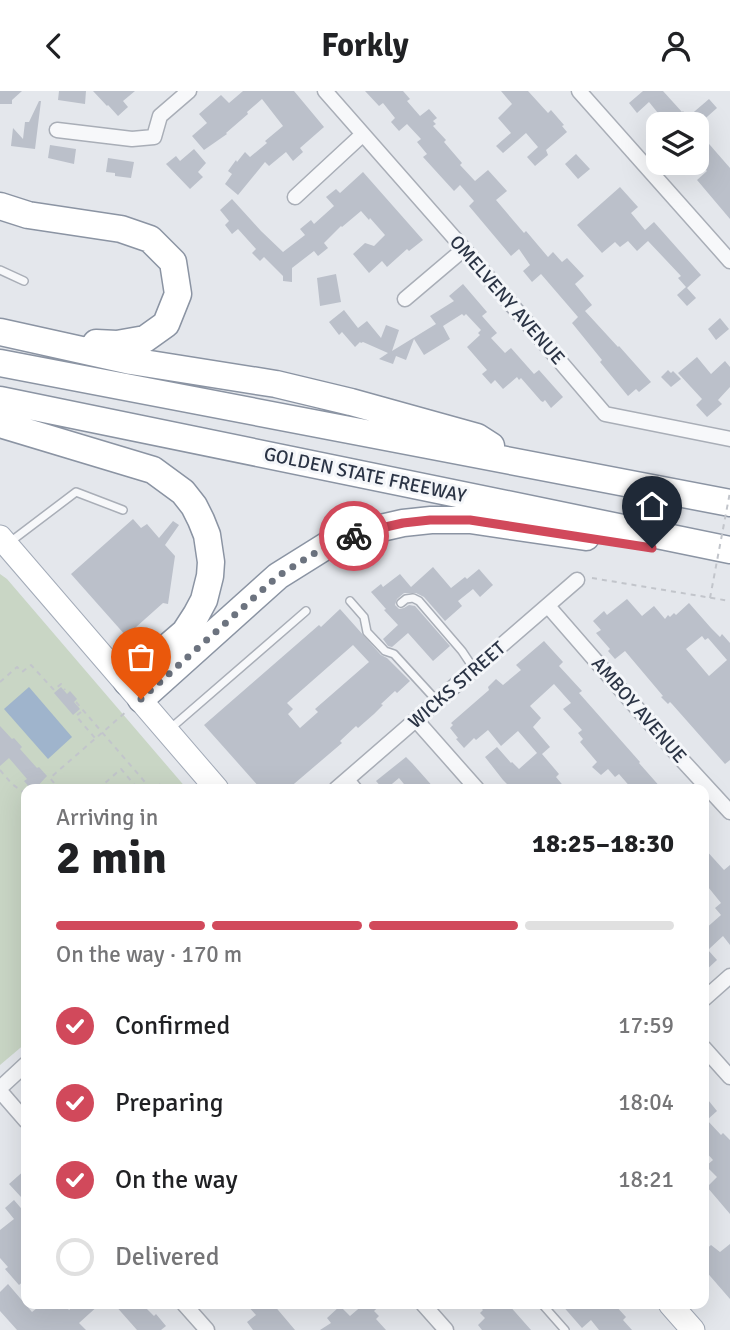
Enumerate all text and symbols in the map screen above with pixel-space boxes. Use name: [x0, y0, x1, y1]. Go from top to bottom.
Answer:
text: Forkly: [321, 26, 409, 65]
icon: back: [35, 27, 73, 65]
icon: person: [657, 27, 695, 65]
map controls: [646, 112, 709, 175]
button: layers: [646, 112, 709, 175]
street label: OMELVENY AVENUE: [444, 230, 570, 370]
street label: GOLDEN STATE FREEWAY: [262, 442, 469, 508]
pin: [622, 476, 682, 548]
icon: home: [633, 487, 671, 525]
courier: [319, 501, 389, 571]
icon: bike: [335, 517, 373, 555]
pin: [111, 627, 171, 699]
street label: WICKS STREET: [403, 636, 511, 734]
icon: bag: [122, 638, 160, 676]
street label: AMBOY AVENUE: [586, 652, 692, 768]
text: Arriving in: [56, 803, 158, 832]
text: 18:25–18:30: [532, 828, 674, 860]
text: 2 min: [56, 830, 167, 886]
text: On the way · 170 m: [56, 940, 242, 969]
icon: check: [56, 1007, 94, 1045]
text: Confirmed: [115, 1010, 230, 1042]
text: 17:59: [618, 1011, 674, 1040]
icon: check: [56, 1084, 94, 1122]
text: Preparing: [115, 1087, 223, 1119]
text: 18:04: [618, 1088, 674, 1117]
icon: check: [56, 1161, 94, 1199]
text: On the way: [115, 1164, 238, 1196]
text: 18:21: [618, 1165, 674, 1194]
text: Delivered: [115, 1241, 220, 1273]

